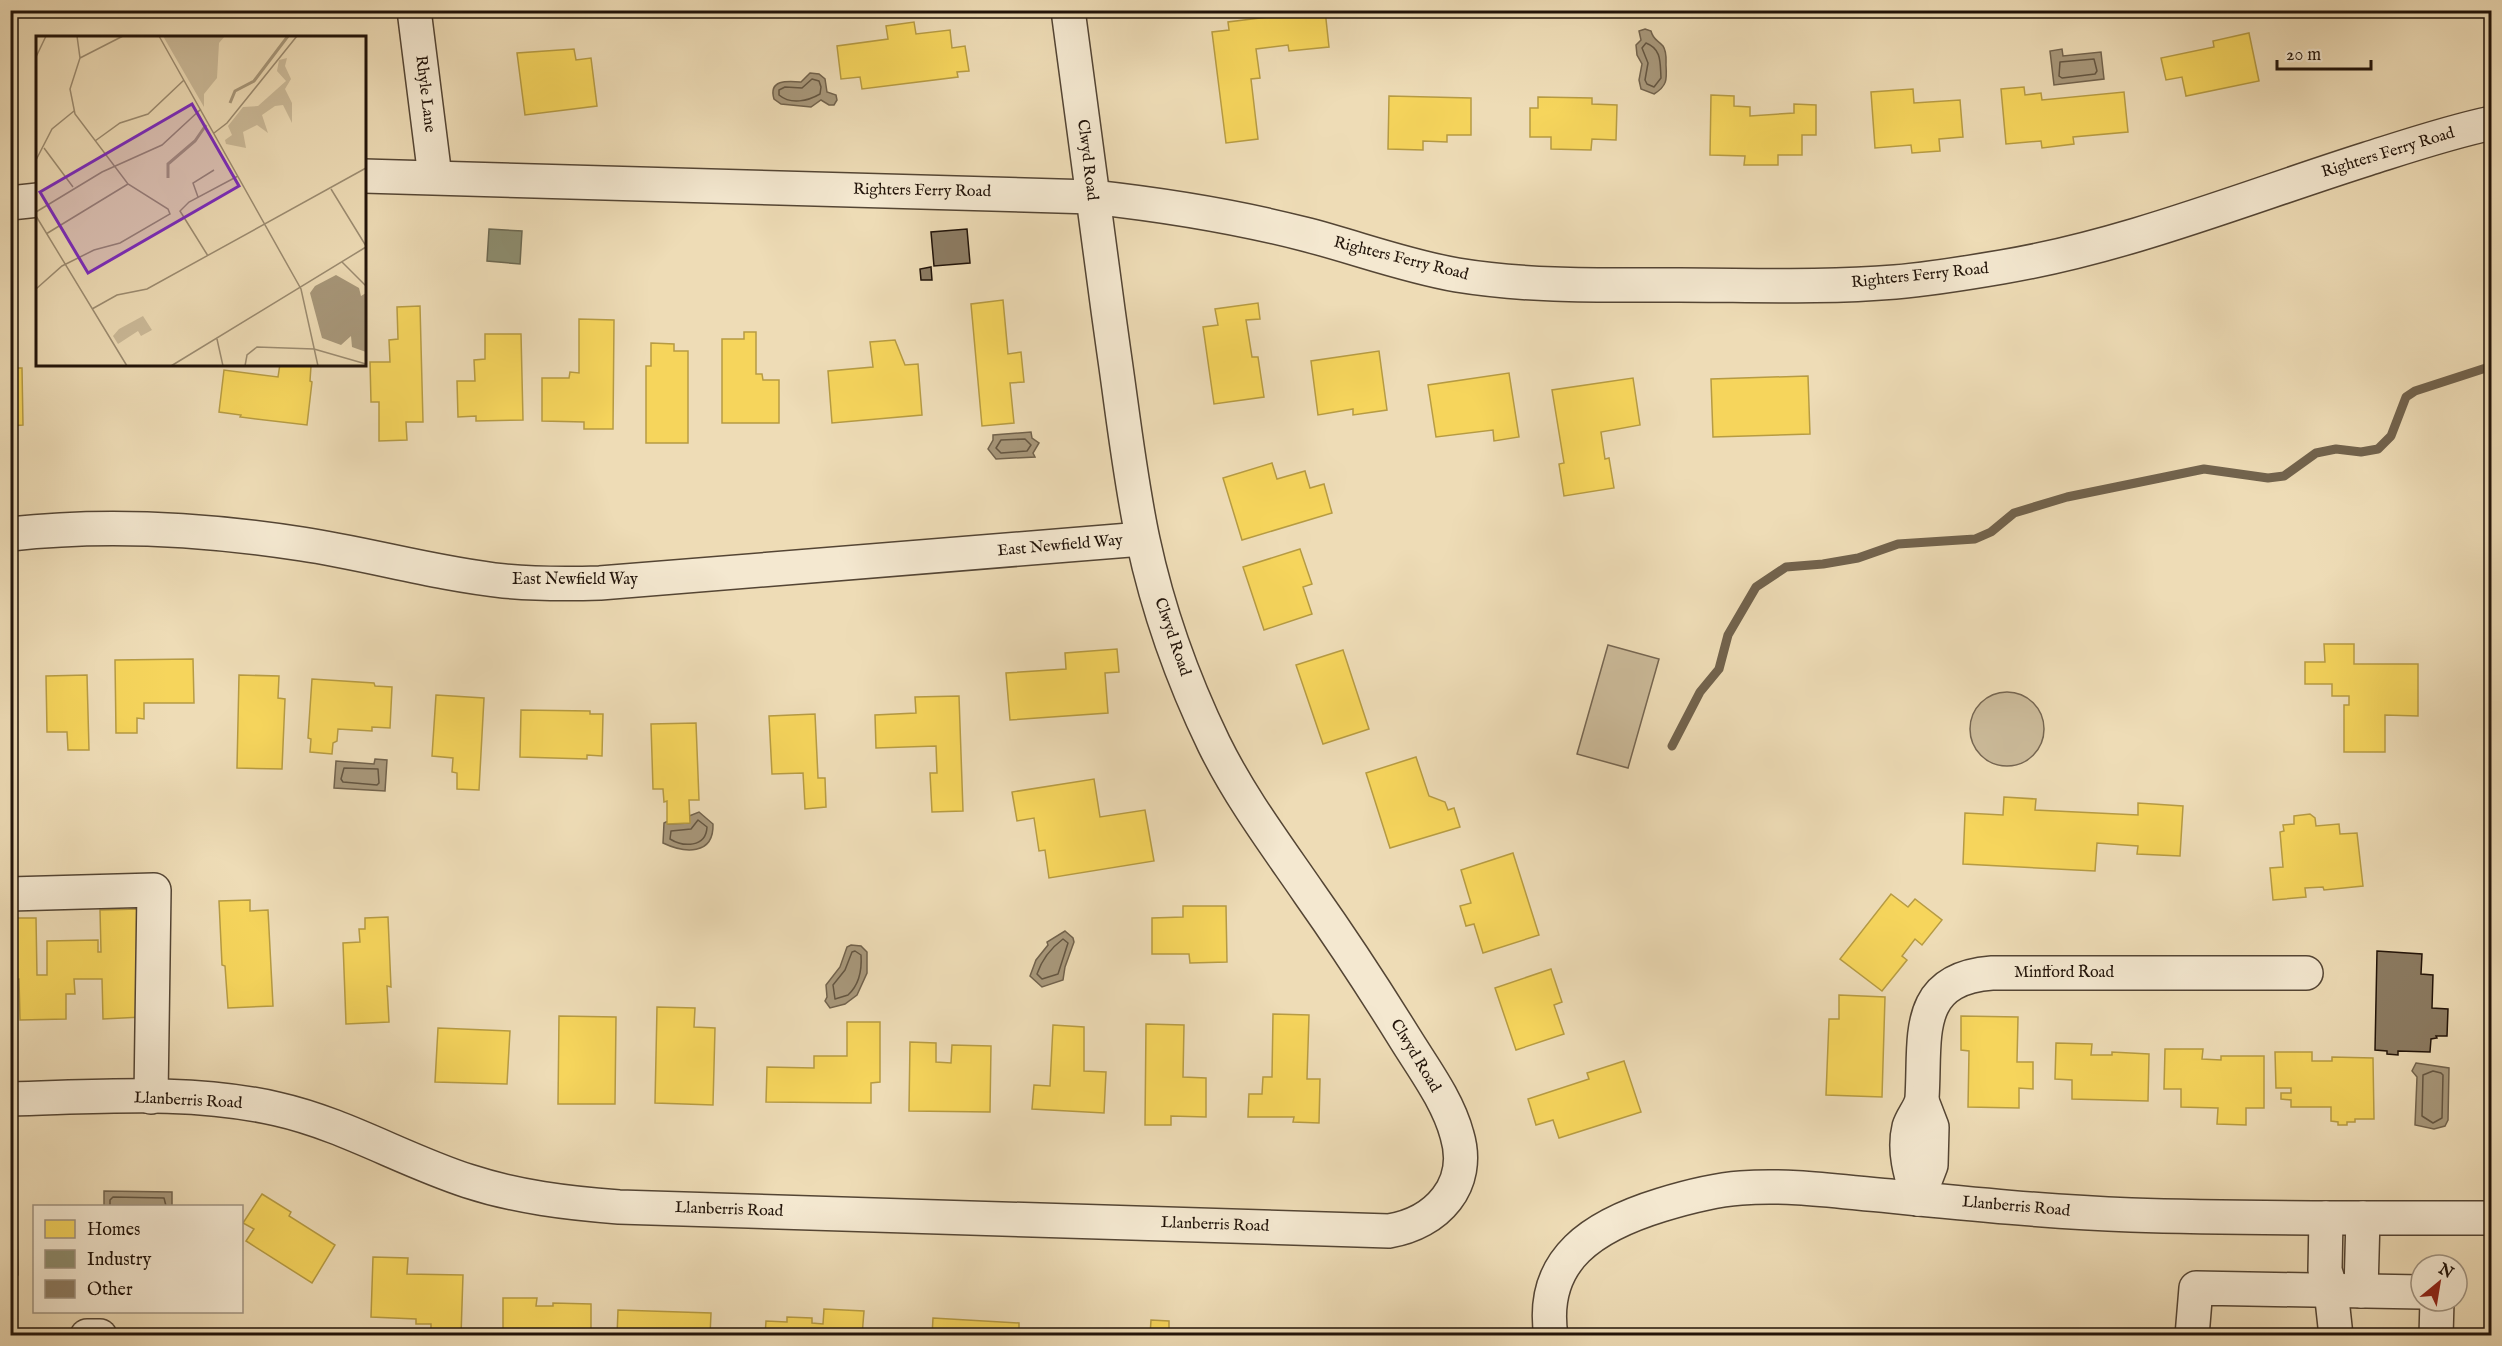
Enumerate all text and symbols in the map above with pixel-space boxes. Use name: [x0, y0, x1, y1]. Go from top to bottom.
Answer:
scale bar: [2277, 33, 2372, 71]
inset map: [36, 36, 366, 366]
text: 20 m: [2286, 44, 2321, 67]
street label: Rhyle Lane: [410, 54, 440, 134]
street label: Clwyd Road: [1072, 118, 1102, 202]
street label: Righters Ferry Road: [2319, 123, 2457, 183]
street label: Righters Ferry Road: [853, 180, 992, 202]
street label: Righters Ferry Road: [1332, 233, 1471, 286]
street label: Righters Ferry Road: [1850, 259, 1990, 293]
street label: East Newfield Way: [996, 531, 1124, 561]
street label: East Newfield Way: [512, 570, 638, 590]
street label: Clwyd Road: [1149, 595, 1195, 679]
street label: Minfford Road: [2014, 963, 2114, 983]
street label: Clwyd Road: [1385, 1016, 1445, 1097]
street label: Llanberris Road: [133, 1088, 243, 1114]
street label: Llanberris Road: [1961, 1192, 2071, 1222]
street label: Llanberris Road: [675, 1198, 784, 1222]
legend: [33, 1205, 243, 1313]
street label: Llanberris Road: [1161, 1213, 1270, 1237]
text: Homes: [87, 1219, 140, 1242]
text: Industry: [87, 1249, 151, 1272]
north arrow: [2409, 1253, 2469, 1313]
text: N: [2434, 1259, 2457, 1284]
text: Other: [87, 1279, 133, 1302]

